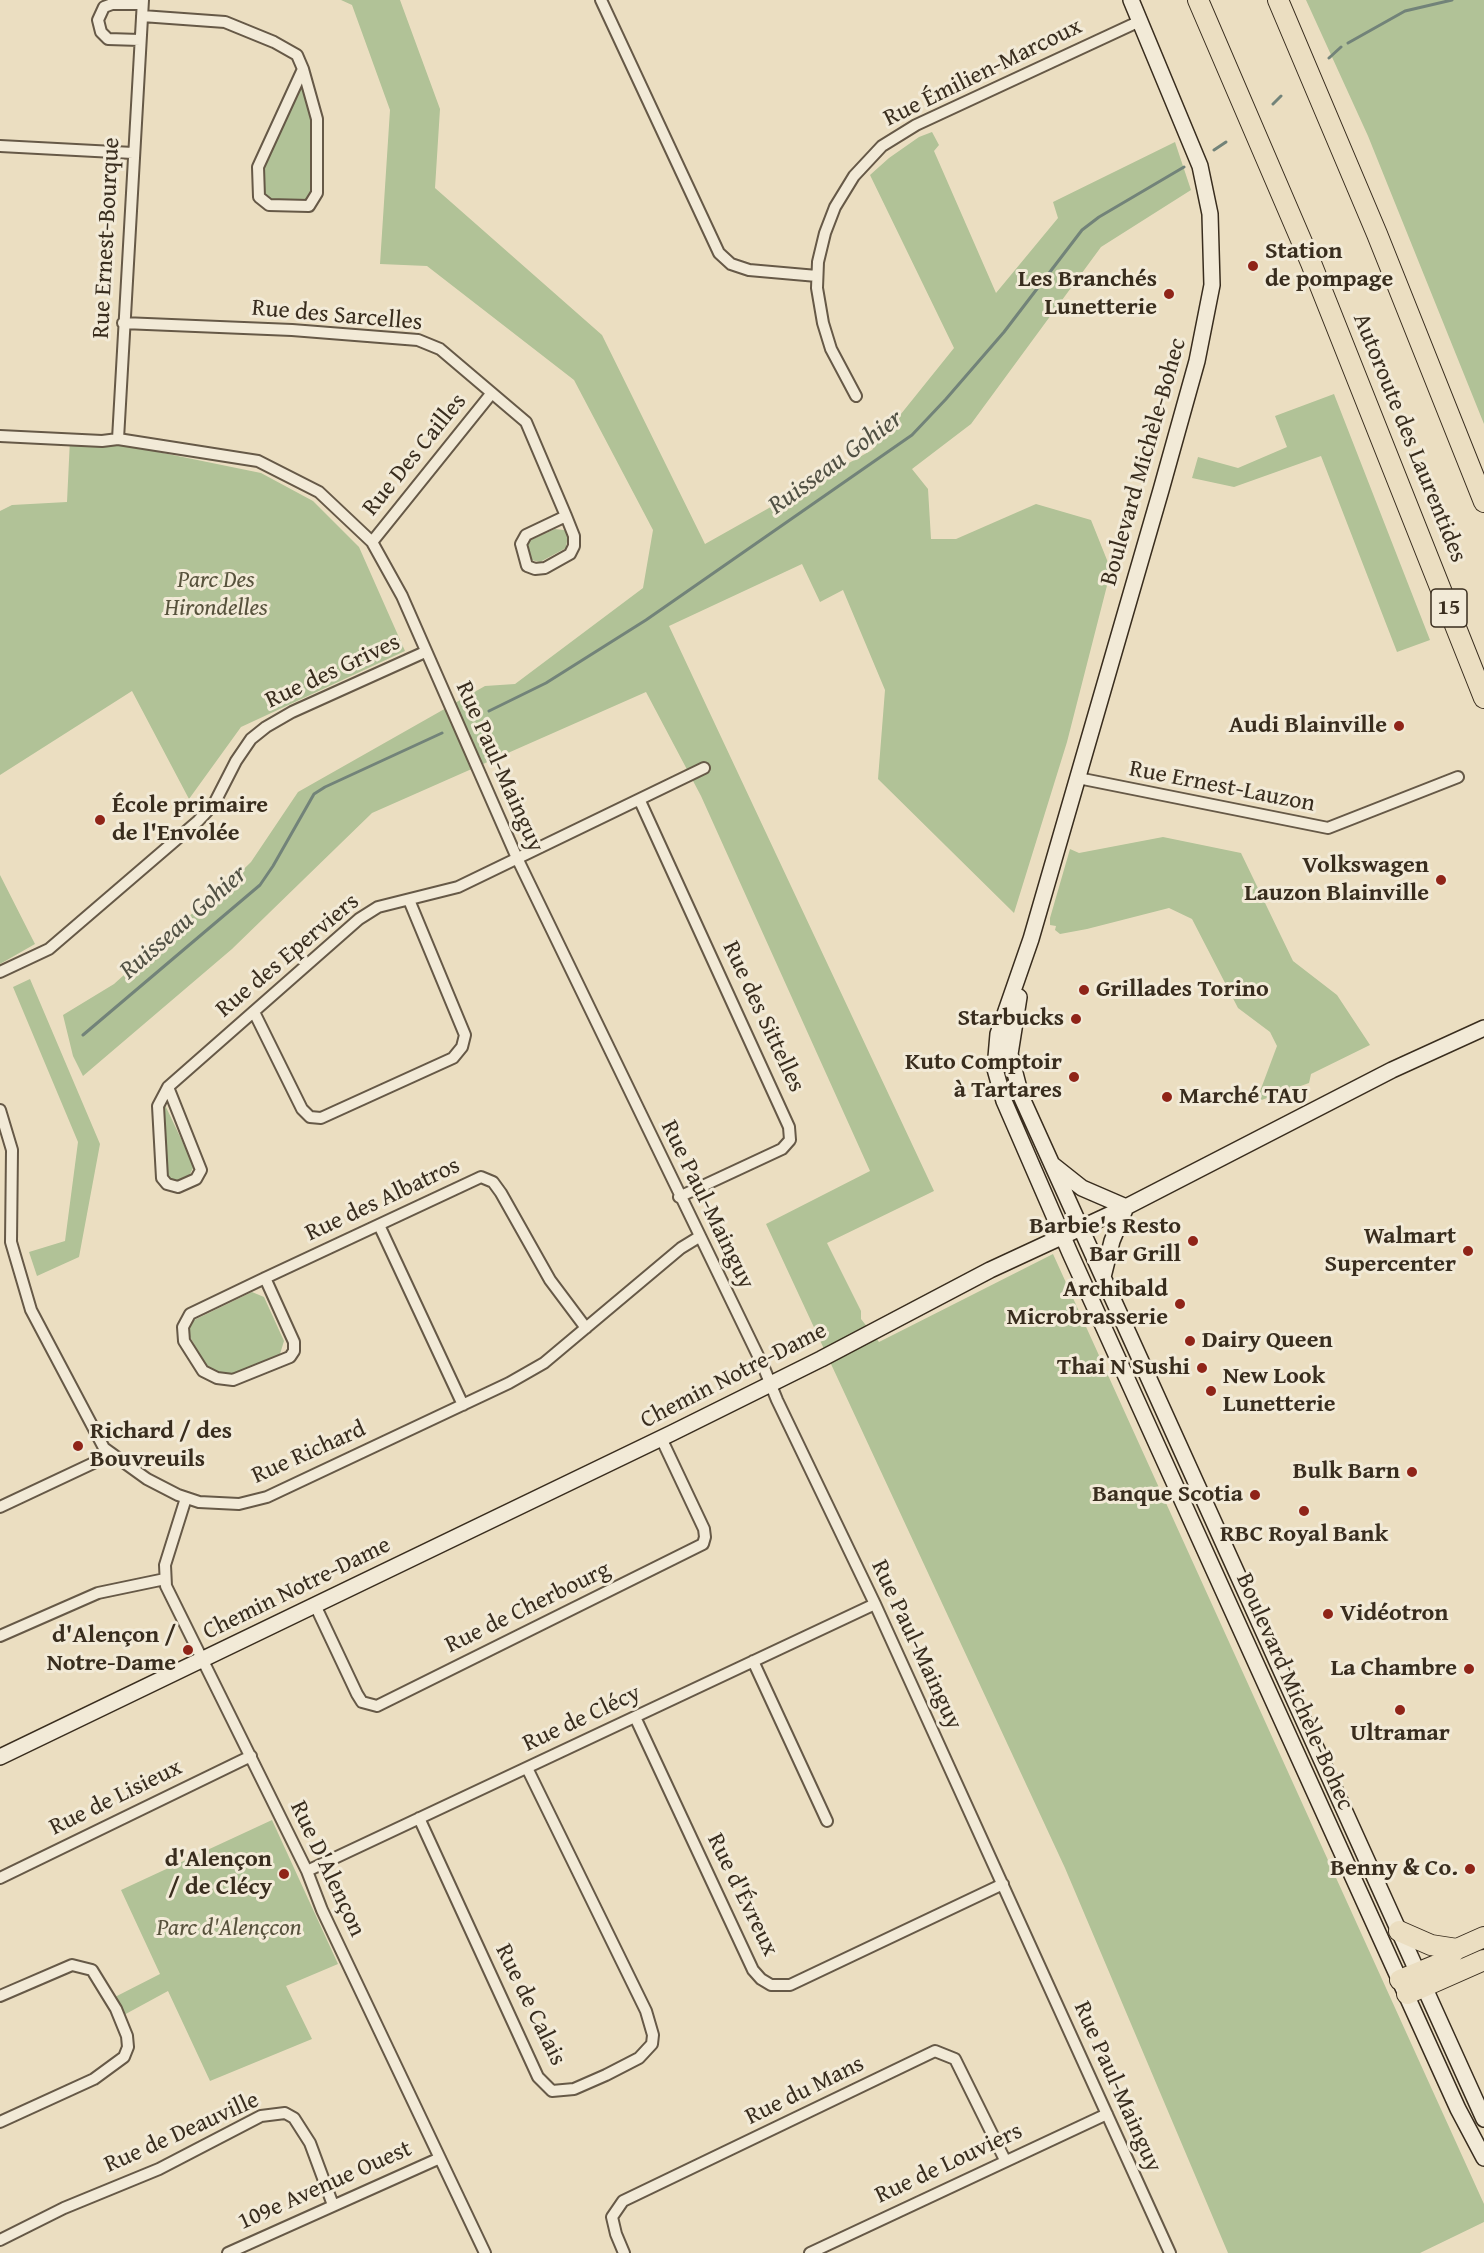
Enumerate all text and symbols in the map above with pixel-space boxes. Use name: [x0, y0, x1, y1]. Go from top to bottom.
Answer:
street label: Rue Émilien-Marcoux: [879, 13, 1087, 133]
street label: Rue Ernest-Bourque: [87, 137, 127, 339]
place label: Station de pompage: [1265, 238, 1393, 294]
marker: Station de pompage: [1246, 259, 1260, 273]
place label: Les Branchés Lunetterie: [1018, 266, 1157, 322]
marker: Les Branchés Lunetterie: [1162, 287, 1176, 301]
street label: Rue des Sarcelles: [251, 294, 423, 338]
street label: Autoroute des Laurentides: [1346, 309, 1472, 567]
street label: Boulevard Michèle-Bohec: [1095, 335, 1193, 589]
street label: Rue Des Cailles: [357, 388, 473, 522]
water label: Ruisseau Gohier: [763, 404, 909, 522]
park label: Parc Des Hirondelles: [164, 567, 268, 623]
road number: 15: [1431, 589, 1467, 627]
street label: Rue des Grives: [261, 628, 405, 716]
street label: Rue Paul-Mainguy: [448, 677, 550, 857]
place label: Audi Blainville: [1229, 712, 1387, 740]
marker: Audi Blainville: [1392, 719, 1406, 733]
street label: Rue Ernest-Lauzon: [1127, 755, 1317, 819]
place label: École primaire de l'Envolée: [112, 792, 268, 848]
marker: École primaire de l'Envolée: [93, 813, 107, 827]
place label: Volkswagen Lauzon Blainville: [1244, 852, 1429, 908]
water label: Ruisseau Gohier: [114, 859, 254, 987]
marker: Volkswagen Lauzon Blainville: [1434, 873, 1448, 887]
street label: Rue des Eperviers: [211, 888, 365, 1024]
street label: Rue des Sittelles: [715, 937, 811, 1097]
place label: Grillades Torino: [1096, 976, 1269, 1004]
marker: Grillades Torino: [1077, 983, 1091, 997]
place label: Starbucks: [957, 1005, 1064, 1033]
marker: Starbucks: [1069, 1012, 1083, 1026]
place label: Kuto Comptoir à Tartares: [905, 1049, 1062, 1105]
marker: Kuto Comptoir à Tartares: [1067, 1070, 1081, 1084]
place label: Marché TAU: [1179, 1083, 1308, 1111]
marker: Marché TAU: [1160, 1090, 1174, 1104]
street label: Rue Paul-Mainguy: [654, 1116, 760, 1294]
street label: Rue des Albatros: [301, 1152, 465, 1248]
place label: Barbie's Resto Bar Grill: [1029, 1213, 1181, 1269]
place label: Walmart Supercenter: [1325, 1223, 1456, 1279]
marker: Barbie's Resto Bar Grill: [1186, 1234, 1200, 1248]
marker: Walmart Supercenter: [1461, 1244, 1475, 1258]
place label: Archibald Microbrasserie: [1007, 1276, 1168, 1332]
marker: Archibald Microbrasserie: [1173, 1297, 1187, 1311]
street label: Chemin Notre-Dame: [636, 1317, 832, 1435]
place label: Dairy Queen: [1202, 1327, 1333, 1355]
marker: Dairy Queen: [1183, 1334, 1197, 1348]
place label: Thai N Sushi: [1057, 1354, 1190, 1382]
marker: Thai N Sushi: [1195, 1361, 1209, 1375]
place label: New Look Lunetterie: [1223, 1363, 1335, 1419]
marker: New Look Lunetterie: [1204, 1384, 1218, 1398]
street label: Rue Richard: [248, 1415, 370, 1491]
place label: Richard / des Bouvreuils: [90, 1418, 232, 1474]
marker: Richard / des Bouvreuils: [71, 1439, 85, 1453]
place label: Bulk Barn: [1293, 1458, 1400, 1486]
marker: Bulk Barn: [1405, 1465, 1419, 1479]
place label: Banque Scotia: [1092, 1481, 1243, 1509]
marker: Banque Scotia: [1248, 1488, 1262, 1502]
marker: RBC Royal Bank: [1297, 1504, 1311, 1518]
place label: RBC Royal Bank: [1220, 1521, 1388, 1549]
street label: Chemin Notre-Dame: [199, 1531, 395, 1647]
street label: Rue de Cherbourg: [441, 1556, 615, 1660]
street label: Rue Paul-Mainguy: [864, 1556, 968, 1734]
street label: Boulevard Michèle-Bohec: [1229, 1569, 1359, 1815]
place label: Vidéotron: [1340, 1600, 1449, 1628]
marker: Vidéotron: [1321, 1607, 1335, 1621]
place label: d'Alençon / Notre-Dame: [47, 1622, 176, 1678]
marker: d'Alençon / Notre-Dame: [181, 1643, 195, 1657]
place label: La Chambre: [1331, 1655, 1457, 1683]
marker: La Chambre: [1462, 1662, 1476, 1676]
street label: Rue de Clécy: [519, 1679, 645, 1759]
marker: Ultramar: [1393, 1703, 1407, 1717]
place label: Ultramar: [1350, 1720, 1450, 1748]
street label: Rue de Lisieux: [45, 1754, 187, 1842]
street label: Rue D'Alençon: [283, 1797, 371, 1941]
street label: Rue d'Évreux: [700, 1829, 784, 1961]
place label: d'Alençon / de Clécy: [165, 1846, 272, 1902]
place label: Benny & Co.: [1330, 1855, 1458, 1883]
marker: Benny & Co.: [1463, 1862, 1477, 1876]
marker: d'Alençon / de Clécy: [277, 1867, 291, 1881]
park label: Parc d'Alençcon: [156, 1915, 302, 1943]
street label: Rue de Calais: [488, 1940, 572, 2070]
street label: Rue Paul-Mainguy: [1066, 1997, 1168, 2177]
street label: Rue du Mans: [741, 2050, 869, 2132]
street label: Rue de Deauville: [100, 2086, 264, 2180]
street label: Rue de Louviers: [871, 2117, 1027, 2211]
street label: 109e Avenue Ouest: [234, 2135, 416, 2237]

